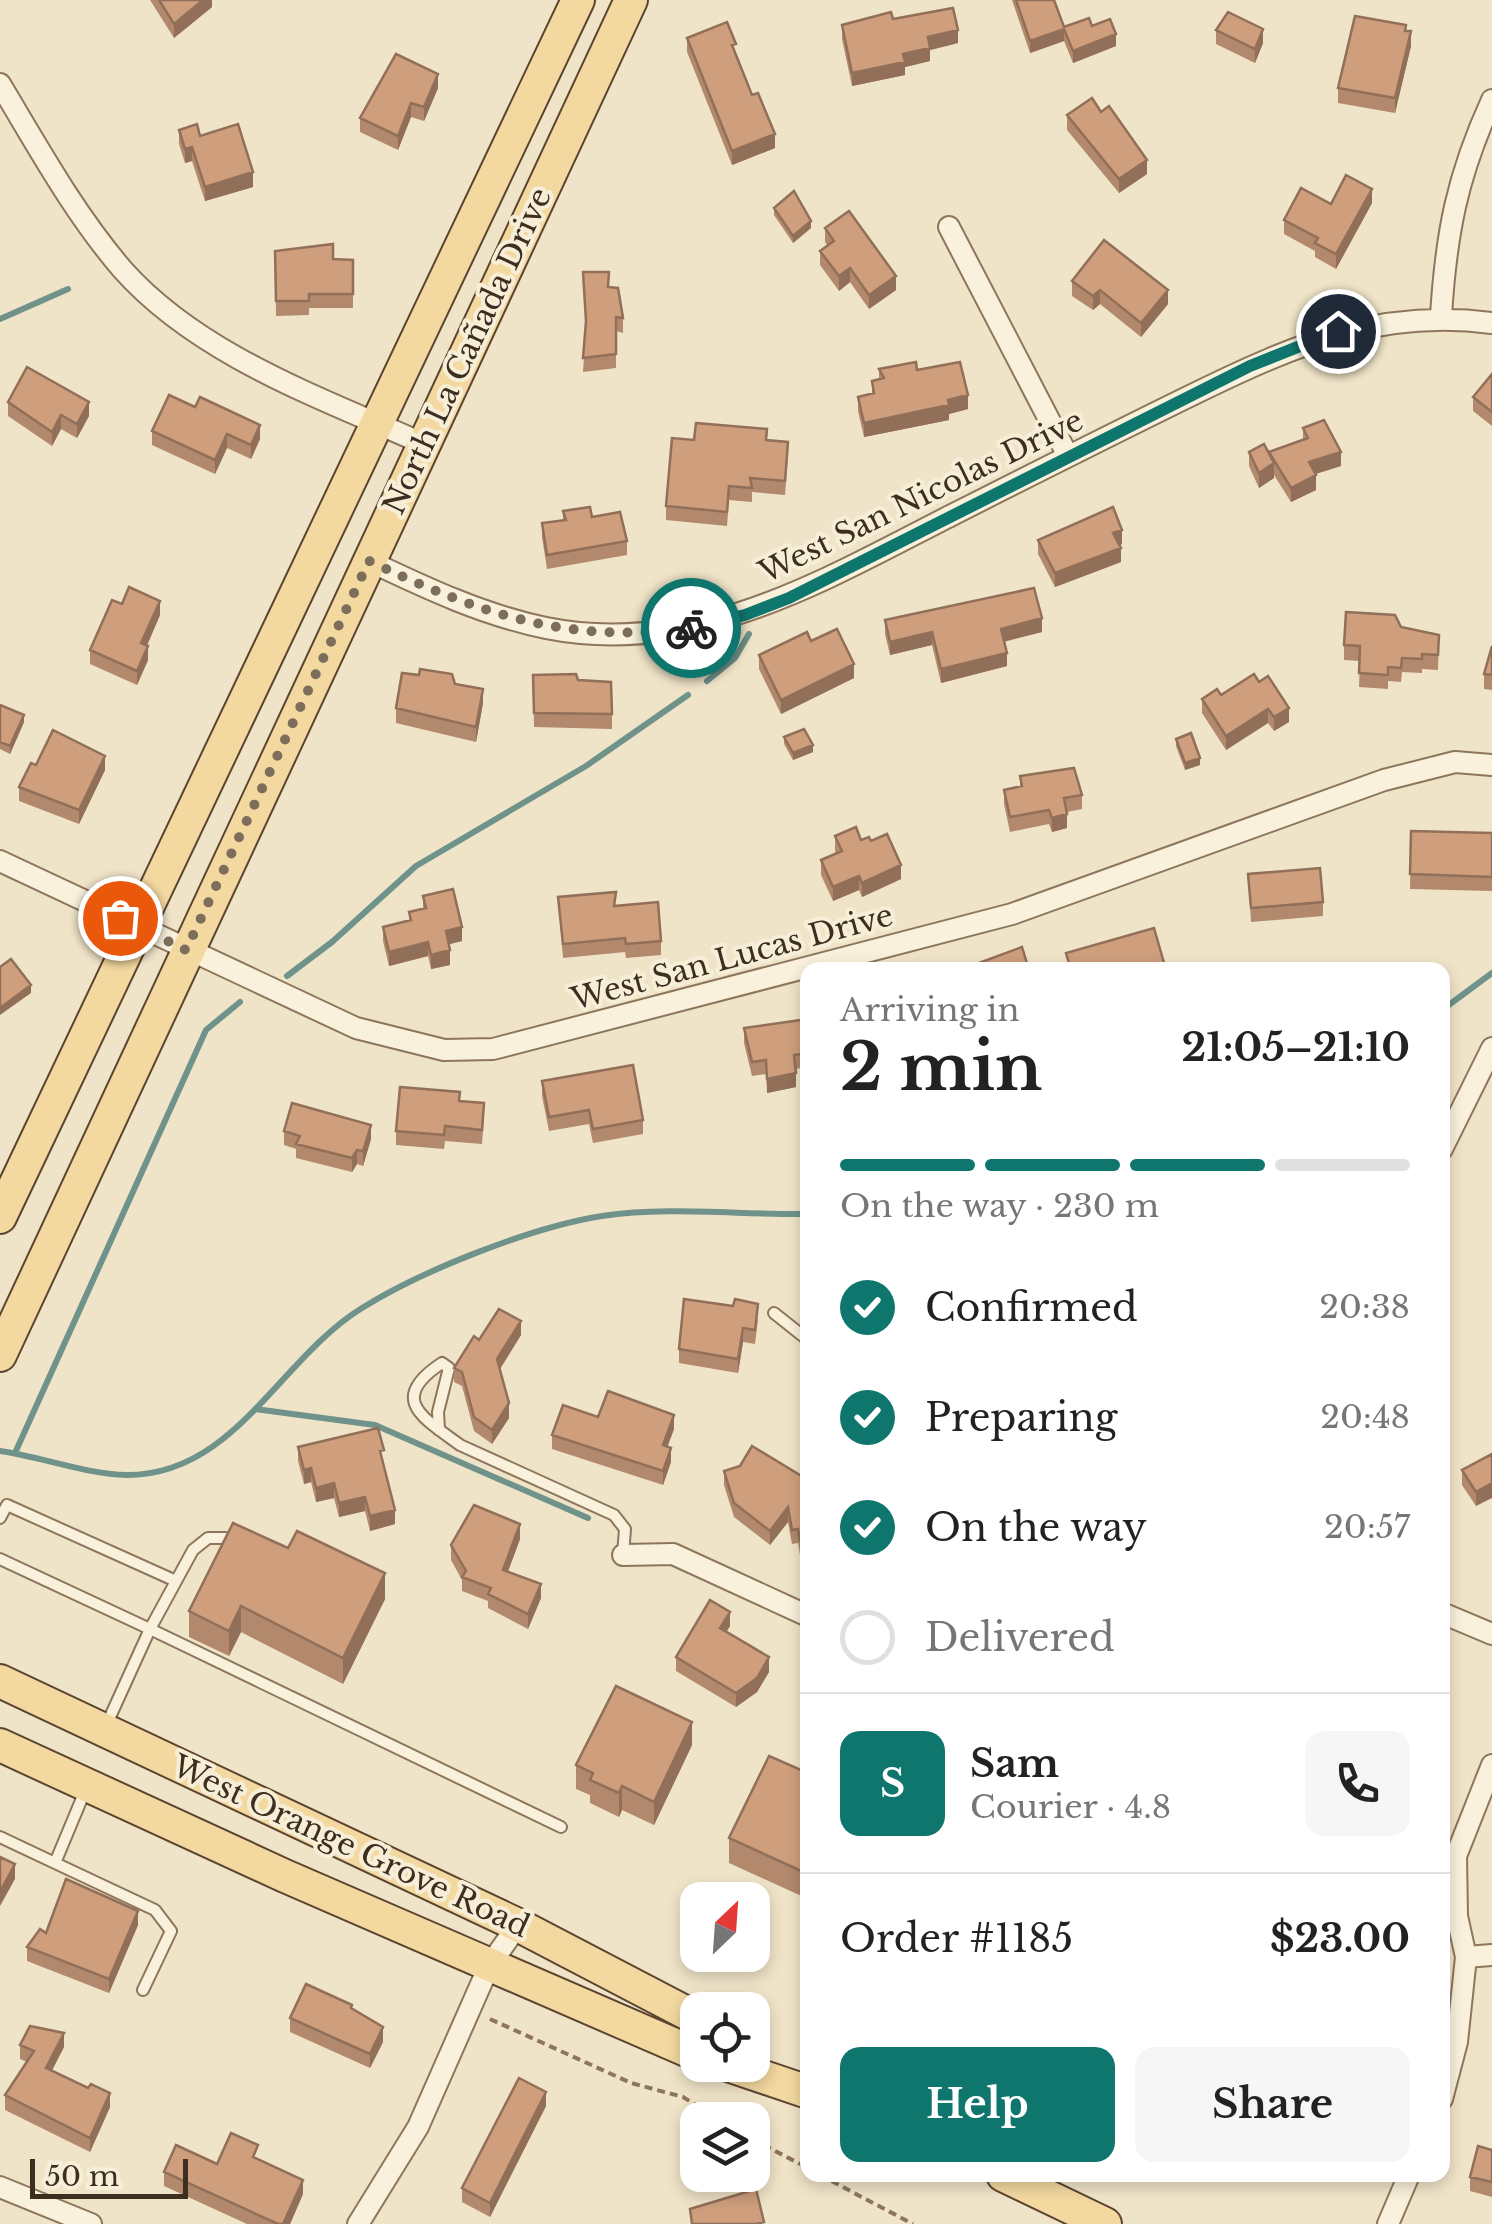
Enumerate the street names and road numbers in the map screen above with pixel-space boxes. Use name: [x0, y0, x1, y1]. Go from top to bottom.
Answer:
street label: North La Cañada Drive: [375, 182, 559, 520]
street label: West San Nicolas Drive: [752, 401, 1089, 591]
street label: West San Lucas Drive: [566, 896, 897, 1018]
street label: West Orange Grove Road: [166, 1746, 535, 1945]

